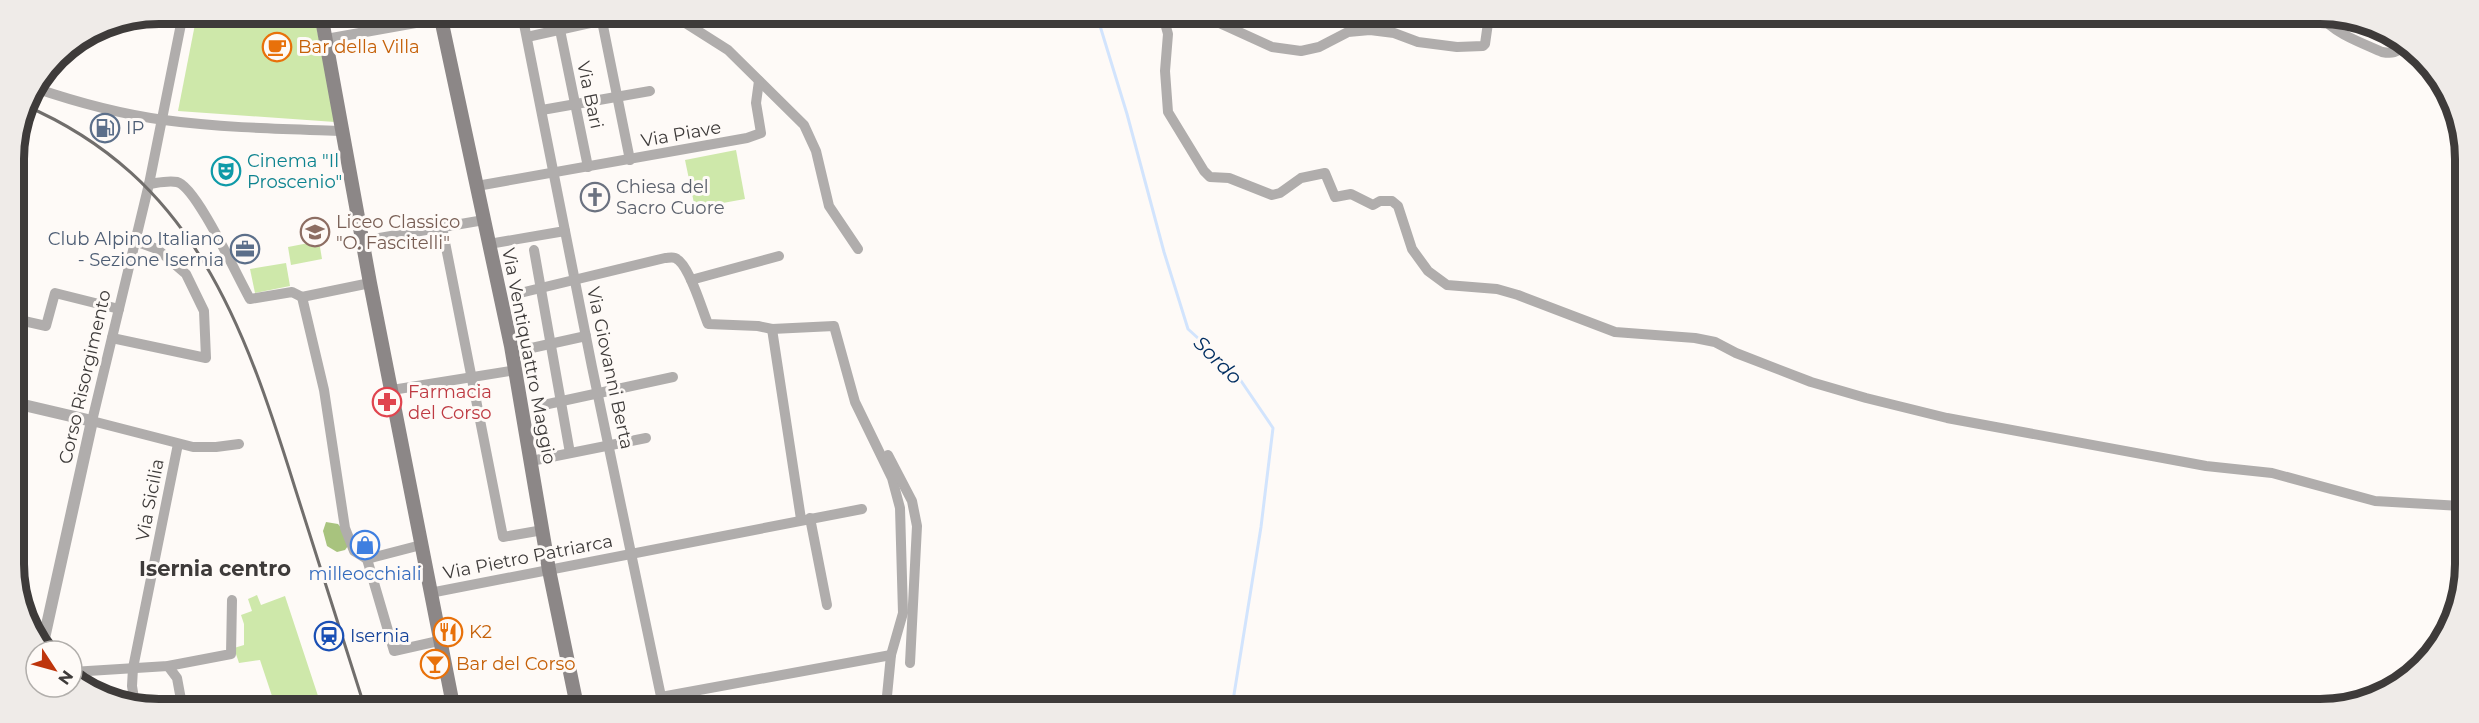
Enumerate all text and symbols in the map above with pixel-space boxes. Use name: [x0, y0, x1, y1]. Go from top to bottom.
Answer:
cafe icon: Bar della Villa: [261, 31, 293, 63]
place label: Bar della Villa: [298, 36, 420, 58]
street label: Via Bari: [572, 59, 608, 131]
fuel station icon: IP: [89, 112, 121, 144]
street label: Via Piave: [639, 116, 723, 152]
place label: IP: [126, 117, 144, 139]
place label: Cinema "Il Proscenio": [247, 150, 342, 193]
theatre icon: Cinema "Il Proscenio": [210, 155, 242, 187]
place label: Chiesa del Sacro Cuore: [616, 176, 725, 219]
church icon: Chiesa del Sacro Cuore: [579, 181, 611, 213]
place label: Liceo Classico "O. Fascitelli": [336, 211, 460, 254]
school or university icon: Liceo Classico "O. Fascitelli": [299, 216, 331, 248]
place label: Club Alpino Italiano - Sezione Isernia: [48, 228, 224, 271]
office icon: Club Alpino Italiano - Sezione Isernia: [229, 233, 261, 265]
street label: Via Ventiquattro Maggio: [497, 246, 561, 466]
street label: Via Giovanni Berta: [582, 285, 638, 451]
street label: Corso Risorgimento: [54, 288, 116, 466]
water label: Sordo: [1189, 331, 1247, 389]
place label: Farmacia del Corso: [408, 381, 492, 424]
pharmacy icon: Farmacia del Corso: [371, 386, 403, 418]
street label: Via Sicilia: [131, 457, 169, 543]
shop icon: milleocchiali: [349, 529, 381, 561]
street label: Via Pietro Patriarca: [441, 530, 615, 584]
district label: Isernia centro: [139, 556, 291, 581]
place label: milleocchiali: [308, 563, 422, 585]
restaurant icon: K2: [432, 616, 464, 648]
station icon: Isernia: [313, 620, 345, 652]
place label: K2: [469, 621, 492, 643]
place label: Isernia: [350, 625, 410, 647]
north arrow: [24, 639, 84, 699]
bar icon: Bar del Corso: [419, 648, 451, 680]
place label: Bar del Corso: [456, 653, 576, 675]
text: N: [54, 667, 77, 688]

